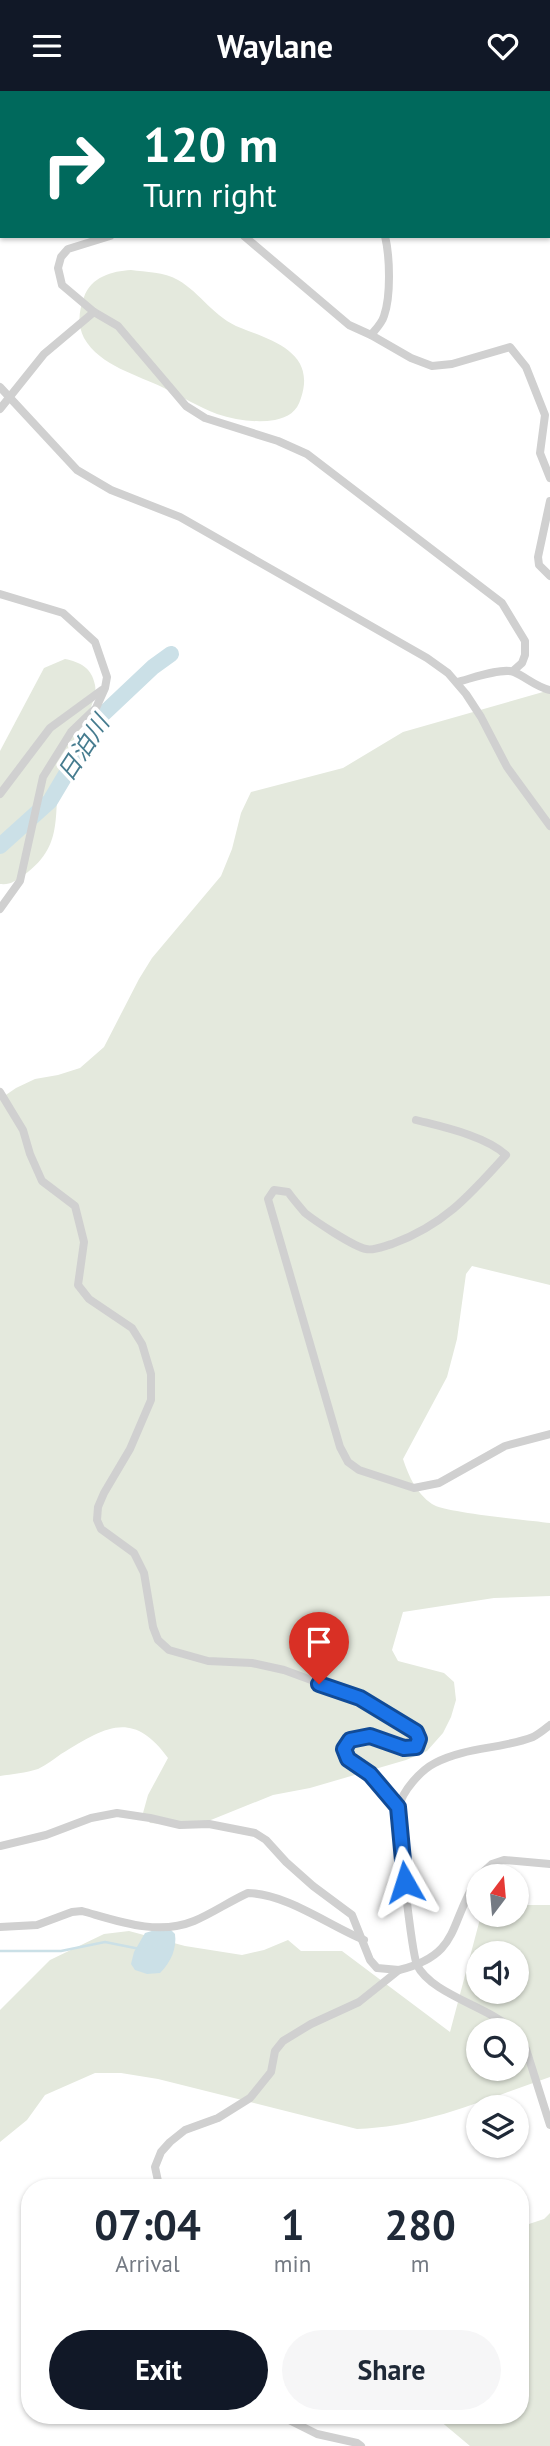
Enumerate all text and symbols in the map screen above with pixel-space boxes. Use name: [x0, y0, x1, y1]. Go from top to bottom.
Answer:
text: Waylane: [217, 25, 333, 67]
icon: menu: [28, 27, 66, 65]
icon: heart: [484, 27, 522, 65]
text: 120 m: [143, 112, 278, 176]
icon: right: [28, 119, 119, 210]
text: Turn right: [143, 174, 277, 216]
water label: 日泊川: [50, 707, 117, 787]
pin: [289, 1612, 349, 1684]
icon: arrive: [300, 1623, 338, 1661]
position arrow: [368, 1845, 442, 1919]
north arrow: [466, 1864, 528, 1927]
map controls: [466, 1864, 529, 2158]
button: sound: [466, 1941, 529, 2004]
button: search: [466, 2018, 529, 2081]
button: layers: [466, 2095, 529, 2158]
text: 07:04: [94, 2197, 201, 2252]
text: 1: [281, 2197, 304, 2252]
text: 280: [384, 2197, 456, 2252]
text: Arrival: [115, 2249, 180, 2278]
text: min: [274, 2249, 311, 2278]
text: m: [411, 2249, 429, 2278]
button: Exit: [49, 2330, 268, 2410]
button: Share: [282, 2330, 501, 2410]

